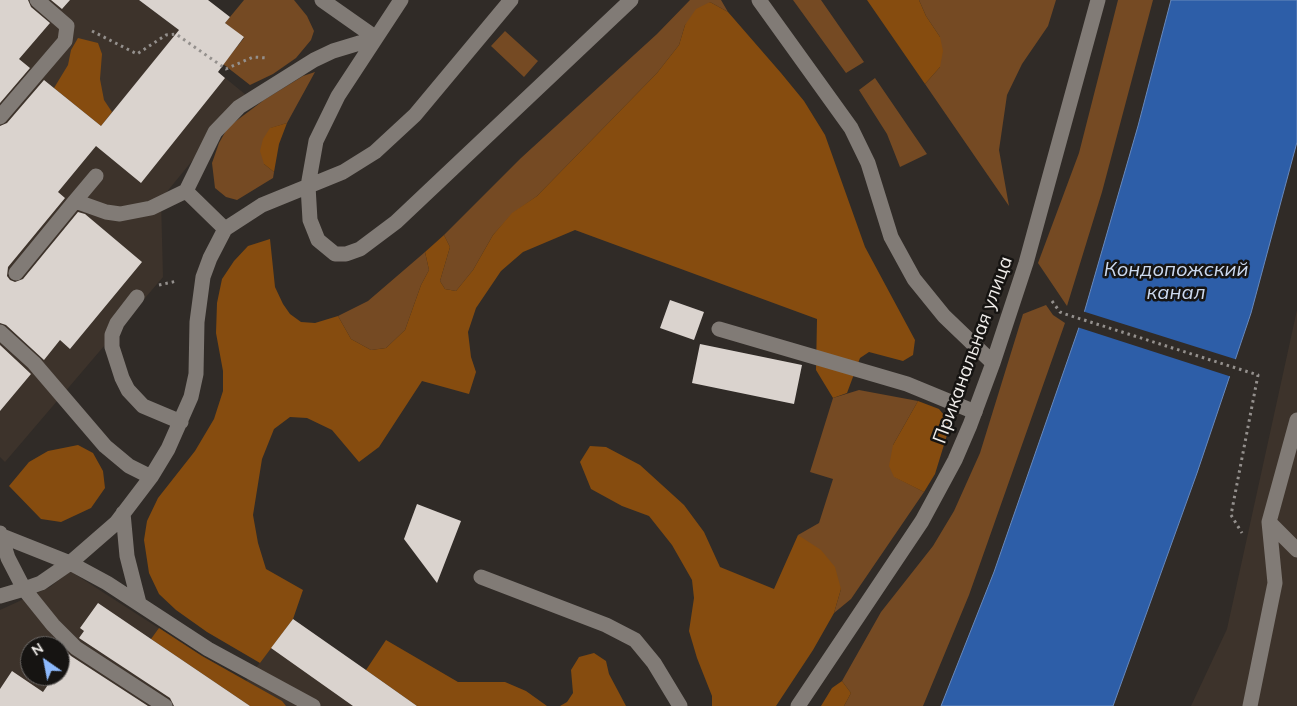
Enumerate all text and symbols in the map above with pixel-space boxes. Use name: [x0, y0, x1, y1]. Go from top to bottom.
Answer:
street label: Приканальная улица: [929, 253, 1017, 447]
water label: Кондопожский канал: [1104, 258, 1248, 305]
north arrow: [20, 636, 70, 686]
text: N: [28, 639, 47, 660]

